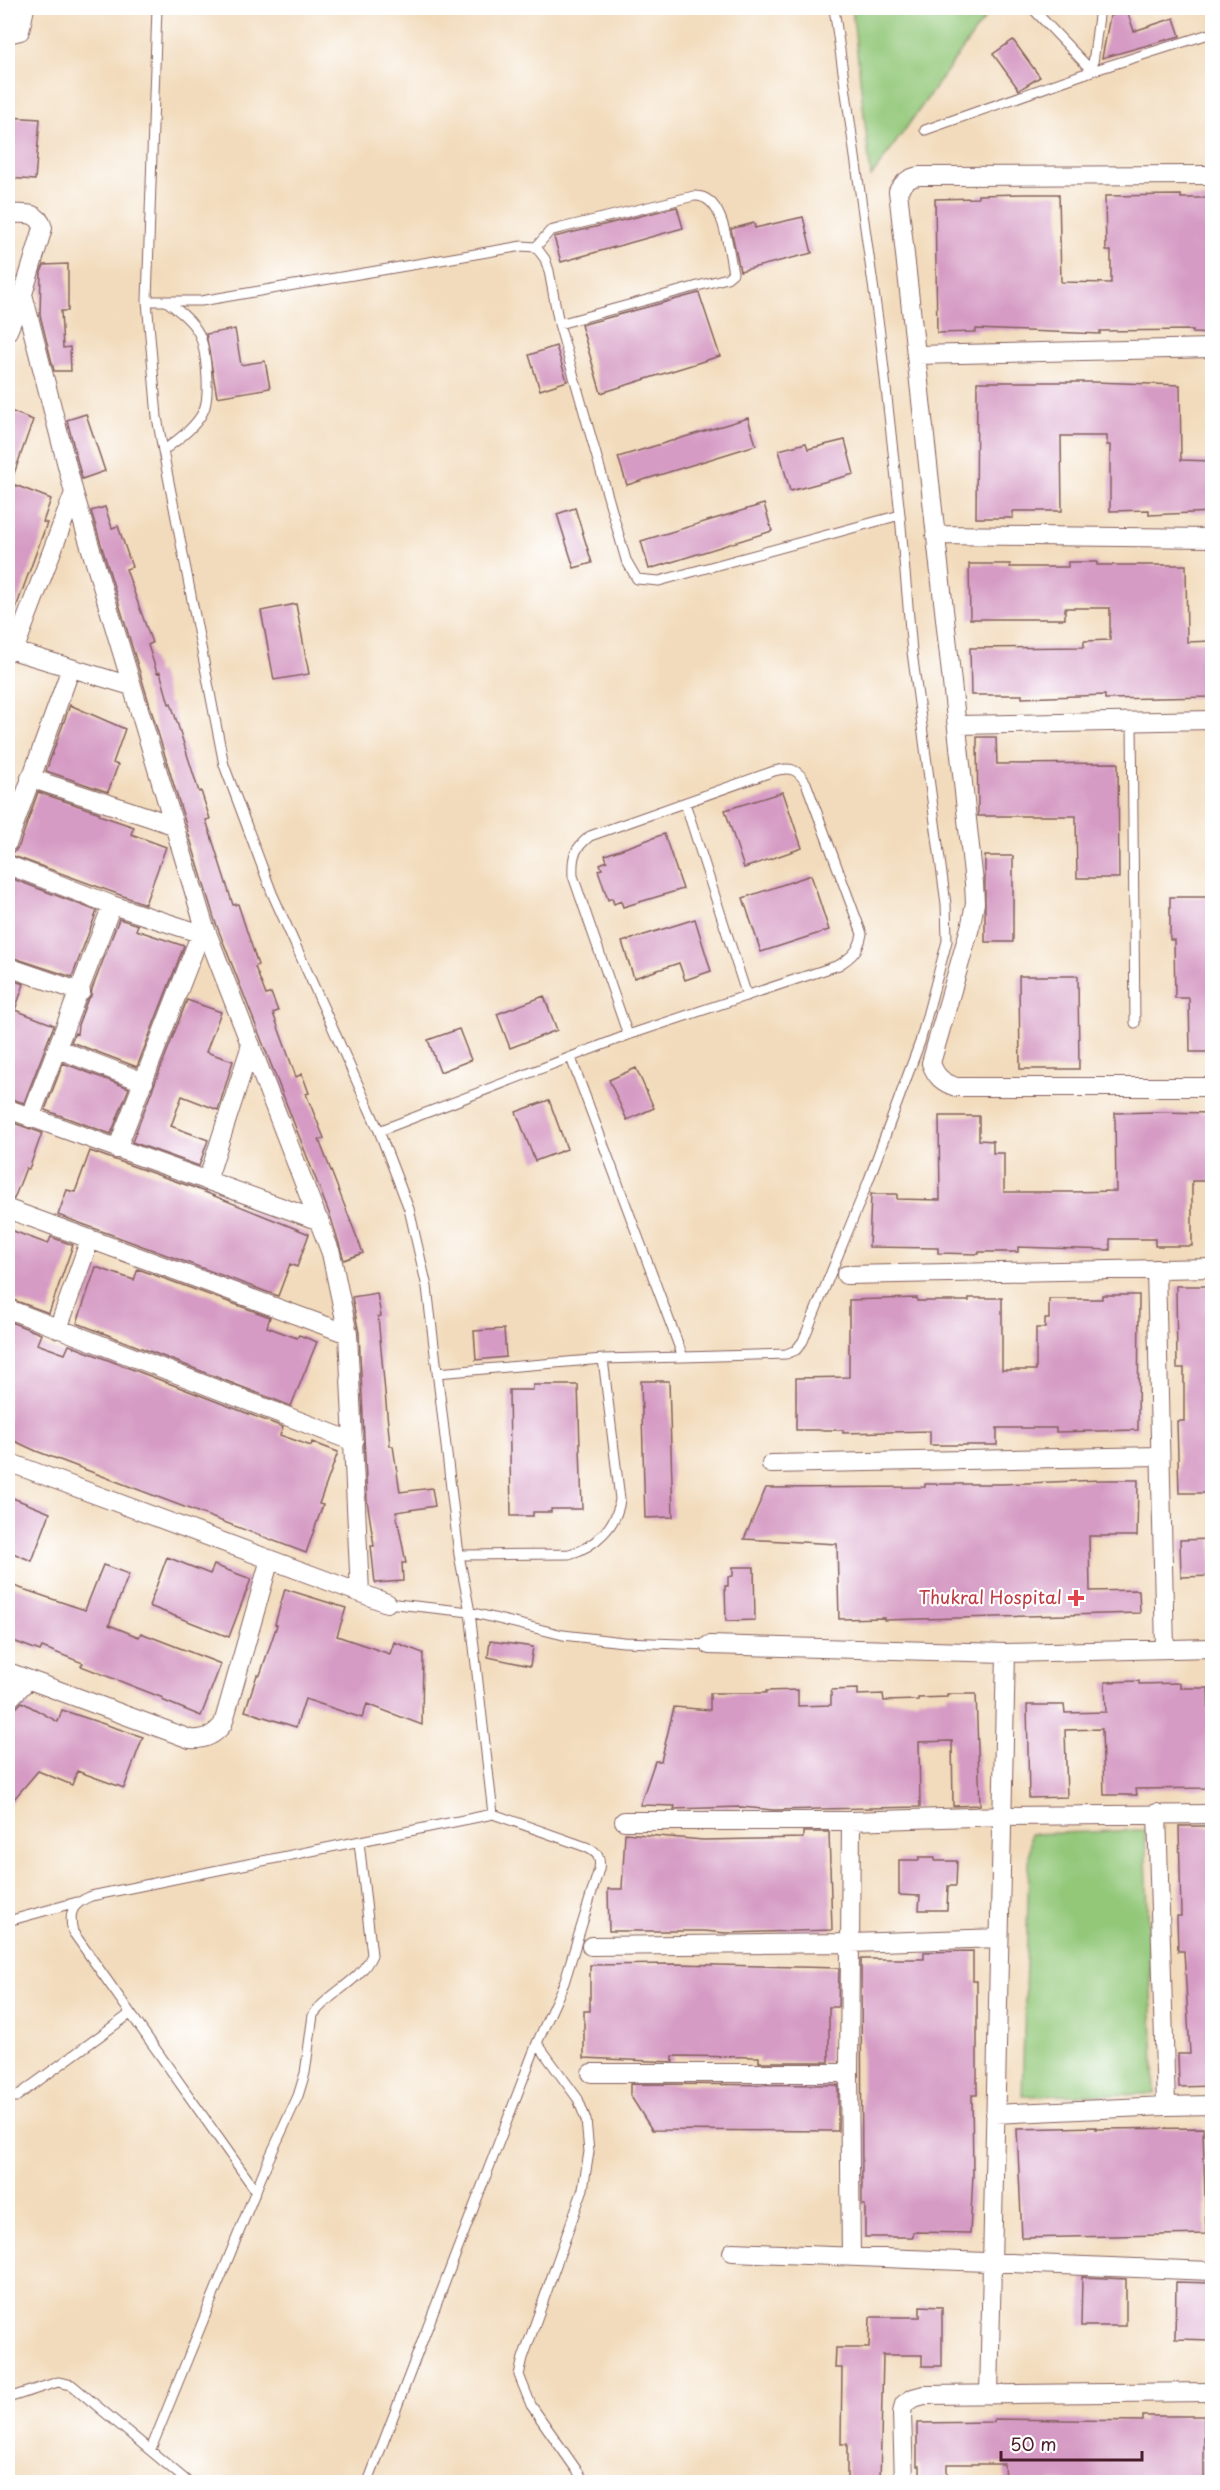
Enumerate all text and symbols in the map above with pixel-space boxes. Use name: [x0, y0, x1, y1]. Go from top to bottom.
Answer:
place label: Thukral Hospital: [918, 1583, 1062, 1610]
marker: Thukral Hospital: [1067, 1589, 1085, 1607]
scale bar: [1001, 2424, 1142, 2462]
text: 50 m: [1010, 2430, 1057, 2457]

